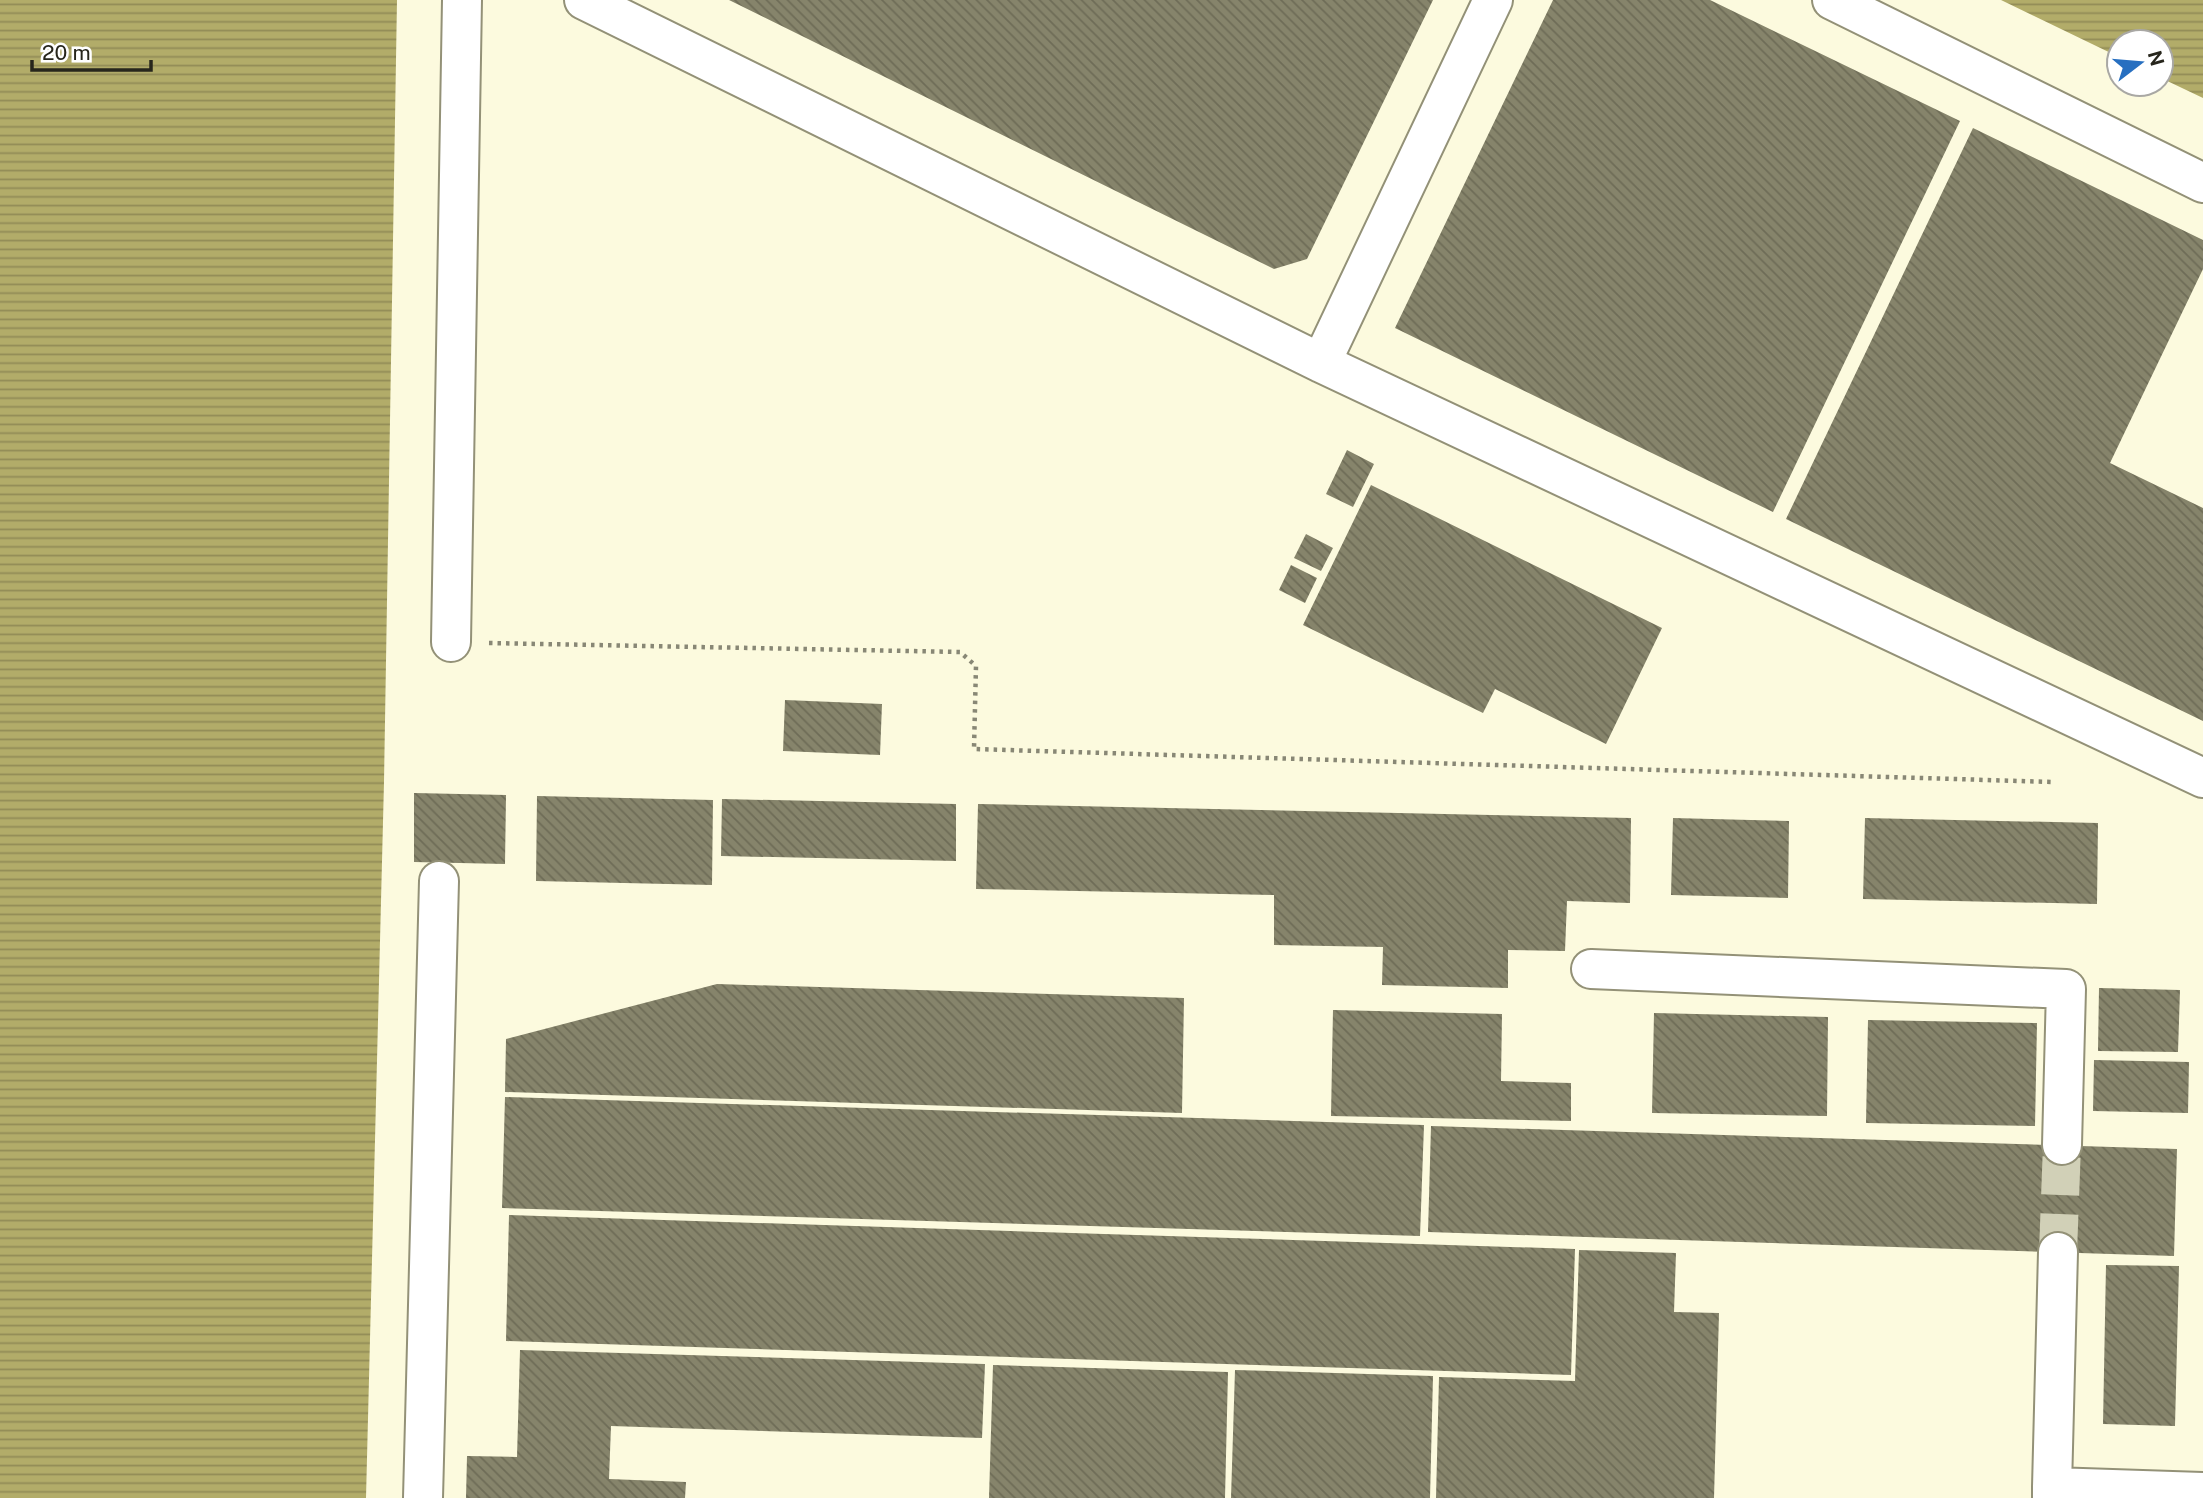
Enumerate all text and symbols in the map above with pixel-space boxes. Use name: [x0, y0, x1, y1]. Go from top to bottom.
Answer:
scale bar: [32, 28, 150, 72]
north arrow: [2105, 28, 2175, 98]
text: 20 m: [42, 40, 91, 65]
text: N: [2144, 48, 2169, 68]

